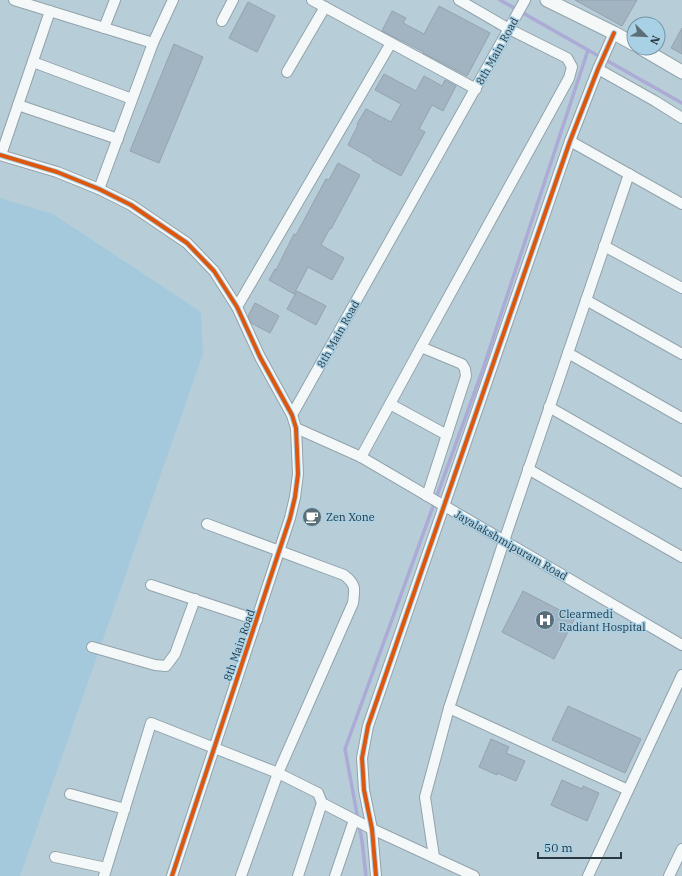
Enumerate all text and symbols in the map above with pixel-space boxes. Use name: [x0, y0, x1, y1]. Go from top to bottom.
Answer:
street label: 8th Main Road: [473, 15, 521, 87]
north arrow: [626, 16, 666, 56]
text: N: [647, 33, 663, 47]
street label: 8th Main Road: [314, 298, 362, 370]
cafe icon: Zen Xone: [301, 506, 323, 528]
street label: Jayalakshmipuram Road: [452, 507, 570, 583]
place label: Zen Xone: [326, 510, 375, 524]
street label: 8th Main Road: [220, 607, 258, 683]
place label: Clearmedi Radiant Hospital: [559, 607, 646, 634]
hospital icon: Clearmedi Radiant Hospital: [534, 609, 556, 631]
scale bar: [538, 834, 621, 860]
text: 50 m: [544, 840, 573, 855]

